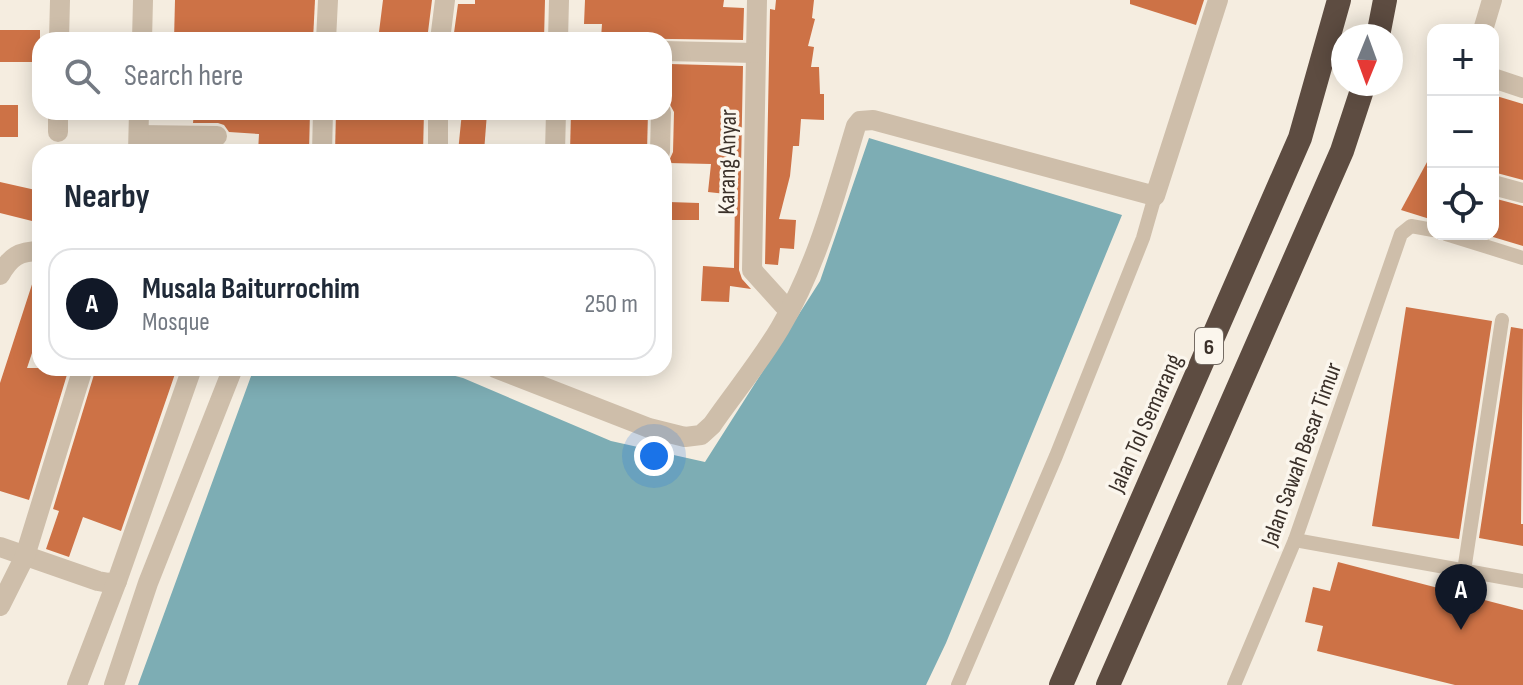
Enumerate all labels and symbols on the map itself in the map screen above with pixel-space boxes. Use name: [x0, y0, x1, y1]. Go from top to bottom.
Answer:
north arrow: [1331, 24, 1403, 96]
street label: Karang Anyar: [712, 109, 743, 215]
road number: 6: [1195, 328, 1223, 364]
street label: Jalan Tol Semarang: [1102, 349, 1189, 498]
street label: Jalan Sawah Besar Timur: [1254, 358, 1348, 551]
your location: [634, 436, 674, 476]
pin: A: [1435, 564, 1487, 630]

